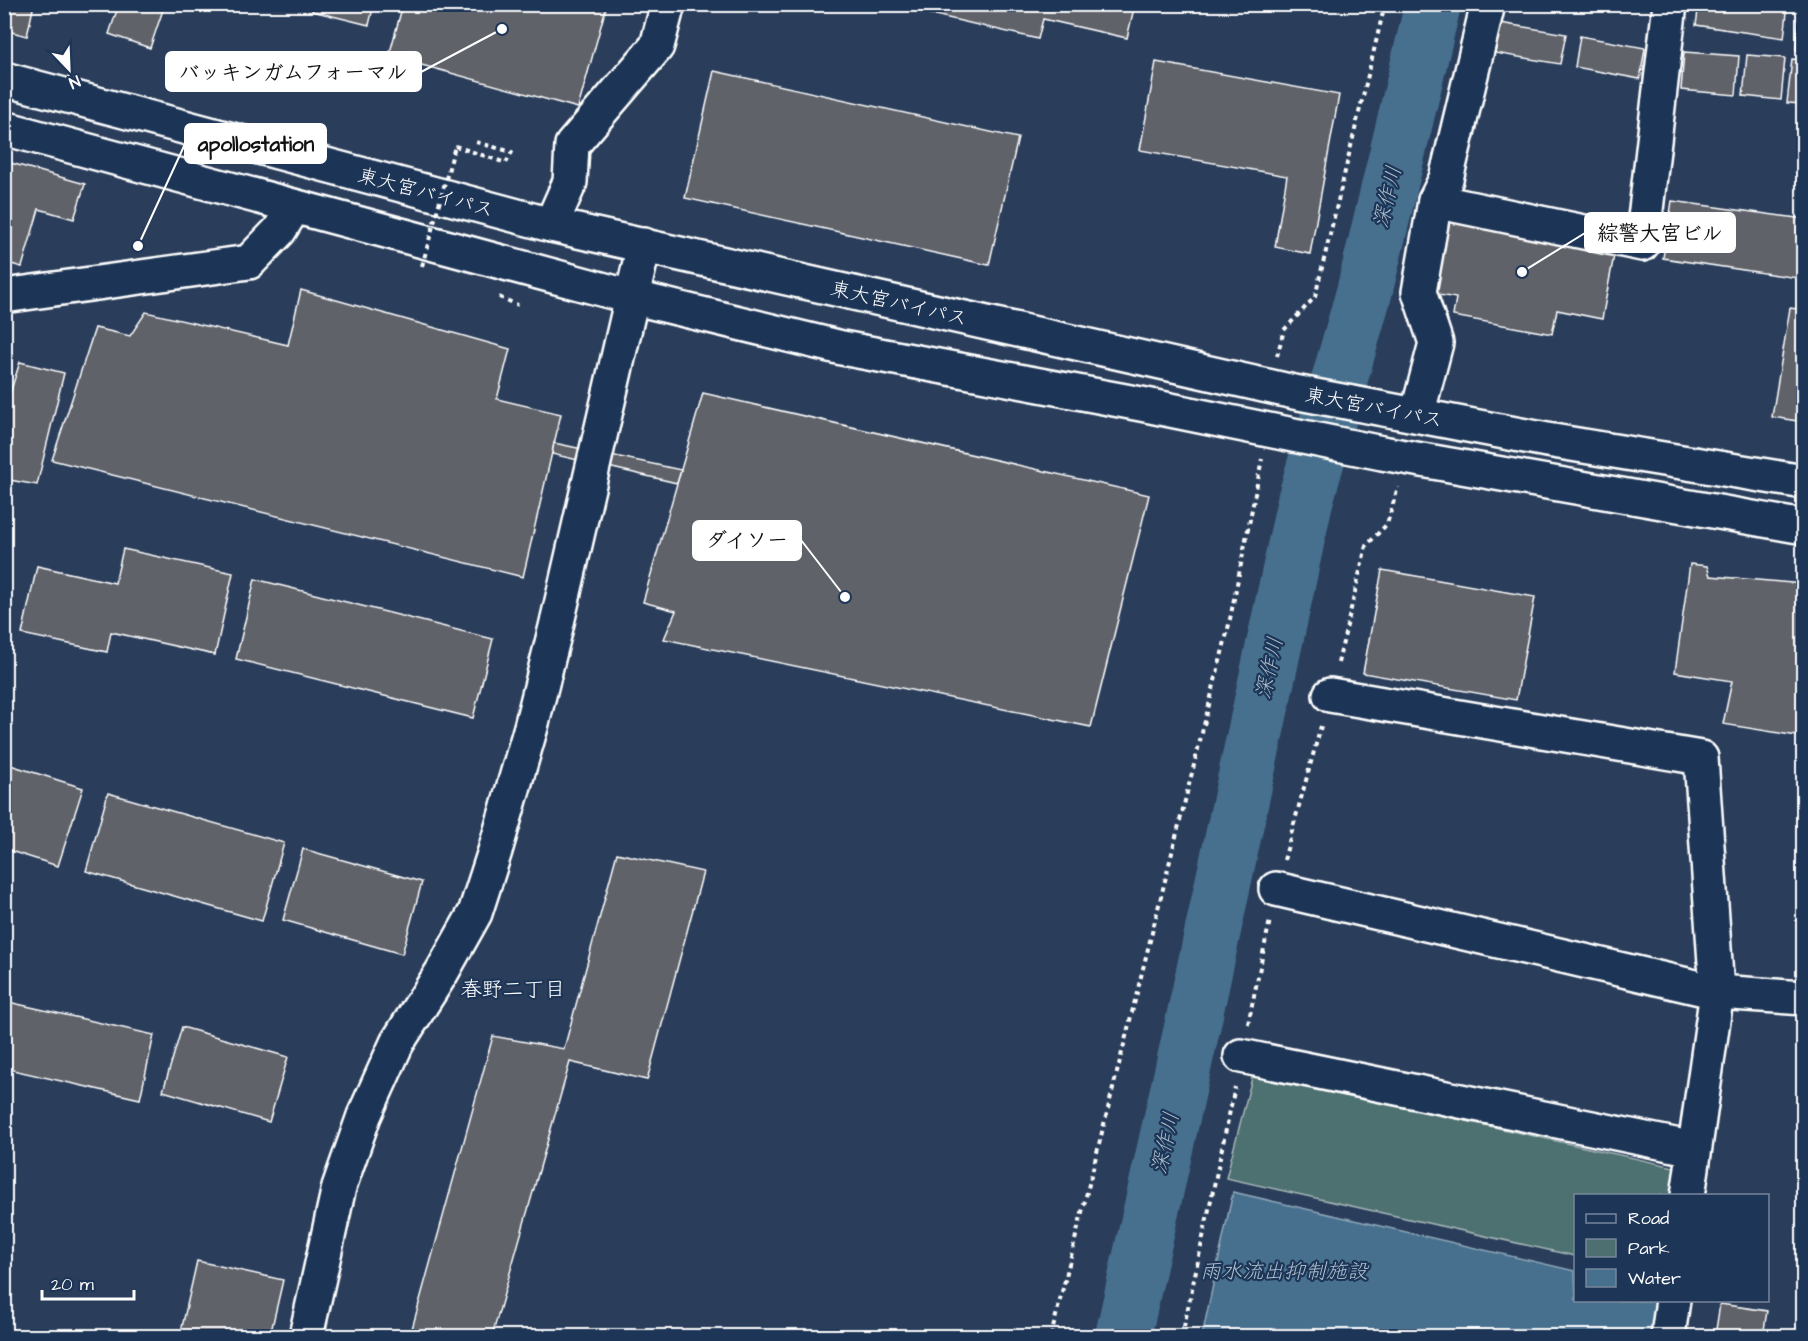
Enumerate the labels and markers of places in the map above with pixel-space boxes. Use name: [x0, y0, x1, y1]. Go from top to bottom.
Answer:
callout: バッキンガムフォーマル: [166, 52, 421, 91]
callout: apollostation: [185, 124, 326, 163]
callout: 綜警大宮ビル: [1585, 213, 1735, 252]
callout: ダイソー: [693, 521, 801, 560]

